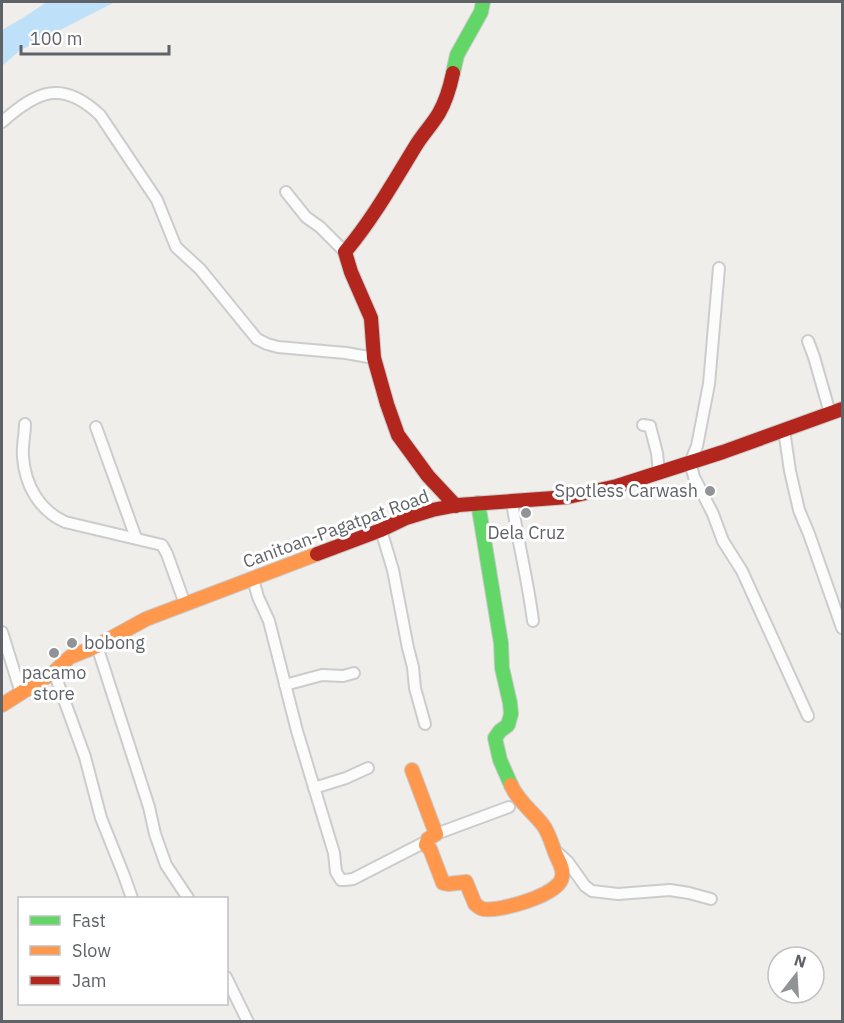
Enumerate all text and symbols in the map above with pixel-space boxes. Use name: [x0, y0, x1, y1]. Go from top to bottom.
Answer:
scale bar: [21, 18, 170, 56]
text: 100 m: [30, 27, 82, 50]
place label: Spotless Carwash: [555, 479, 698, 502]
street label: Canitoan-Pagatpat Road: [240, 484, 432, 573]
marker: Spotless Carwash: [703, 484, 717, 498]
marker: Dela Cruz: [519, 506, 533, 520]
place label: Dela Cruz: [487, 521, 565, 544]
place label: bobong: [84, 631, 145, 654]
marker: bobong: [65, 636, 79, 650]
marker: pacamo store: [47, 646, 61, 660]
place label: pacamo store: [22, 661, 86, 705]
legend: [18, 897, 228, 1005]
text: Fast: [72, 909, 106, 932]
text: Slow: [72, 939, 111, 962]
north arrow: [766, 945, 826, 1005]
text: N: [792, 949, 809, 972]
text: Jam: [72, 969, 107, 992]

